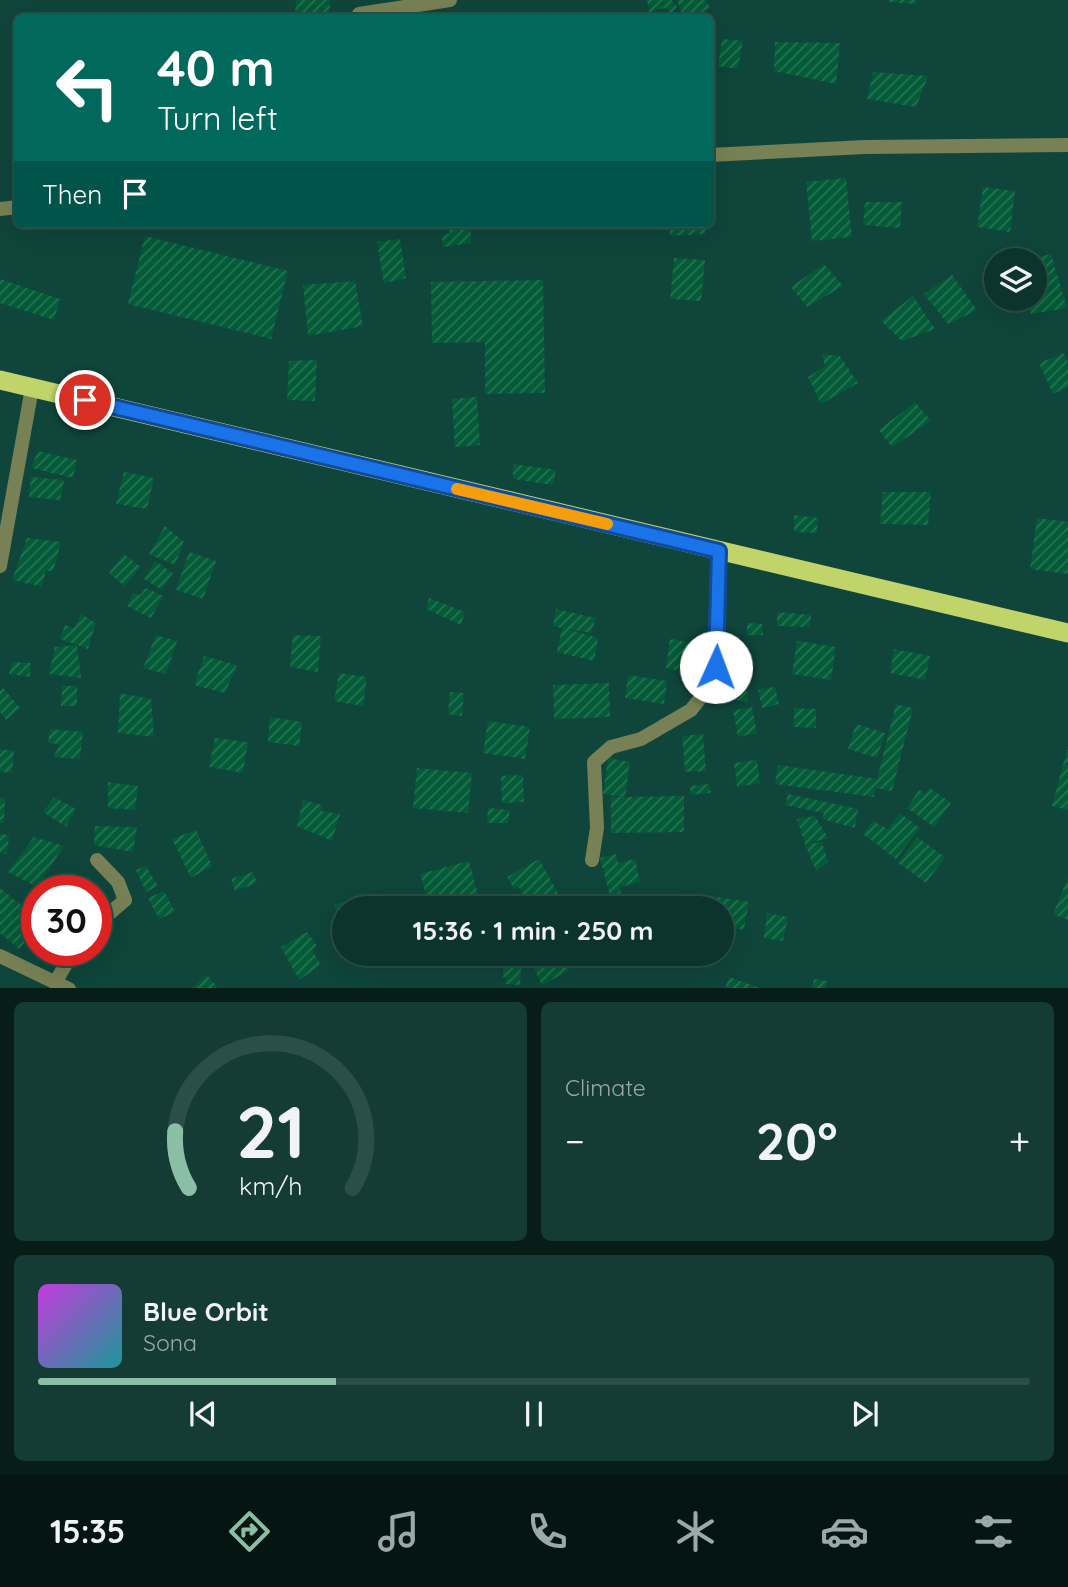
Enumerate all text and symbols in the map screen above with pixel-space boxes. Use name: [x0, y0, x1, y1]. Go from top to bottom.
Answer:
text: 40 m: [157, 37, 275, 98]
icon: left: [42, 42, 133, 133]
text: Turn left: [157, 98, 278, 138]
icon: arrive: [116, 175, 154, 213]
text: Then: [42, 178, 102, 211]
map controls: [984, 248, 1047, 311]
button: layers: [984, 248, 1047, 311]
pin: [55, 370, 115, 430]
icon: arrive: [66, 381, 104, 419]
position arrow: [679, 630, 753, 704]
speed limit sign: 30: [21, 875, 112, 966]
text: 15:36 · 1 min · 250 m: [412, 914, 654, 947]
text: Climate: [565, 1073, 646, 1102]
text: 21: [236, 1085, 305, 1176]
text: 20°: [756, 1108, 838, 1173]
text: −: [565, 1117, 585, 1165]
text: +: [1009, 1117, 1030, 1165]
text: km/h: [239, 1169, 302, 1200]
text: Blue Orbit: [143, 1295, 269, 1328]
text: Sona: [143, 1328, 197, 1357]
icon: previous: [184, 1395, 222, 1433]
icon: pause: [515, 1395, 553, 1433]
icon: next: [846, 1395, 884, 1433]
icon: directions: [225, 1507, 274, 1556]
icon: music: [374, 1507, 423, 1556]
icon: phone: [523, 1507, 572, 1556]
icon: climate: [671, 1507, 720, 1556]
icon: car: [820, 1507, 869, 1556]
icon: filters: [969, 1507, 1018, 1556]
text: 15:35: [50, 1511, 125, 1551]

